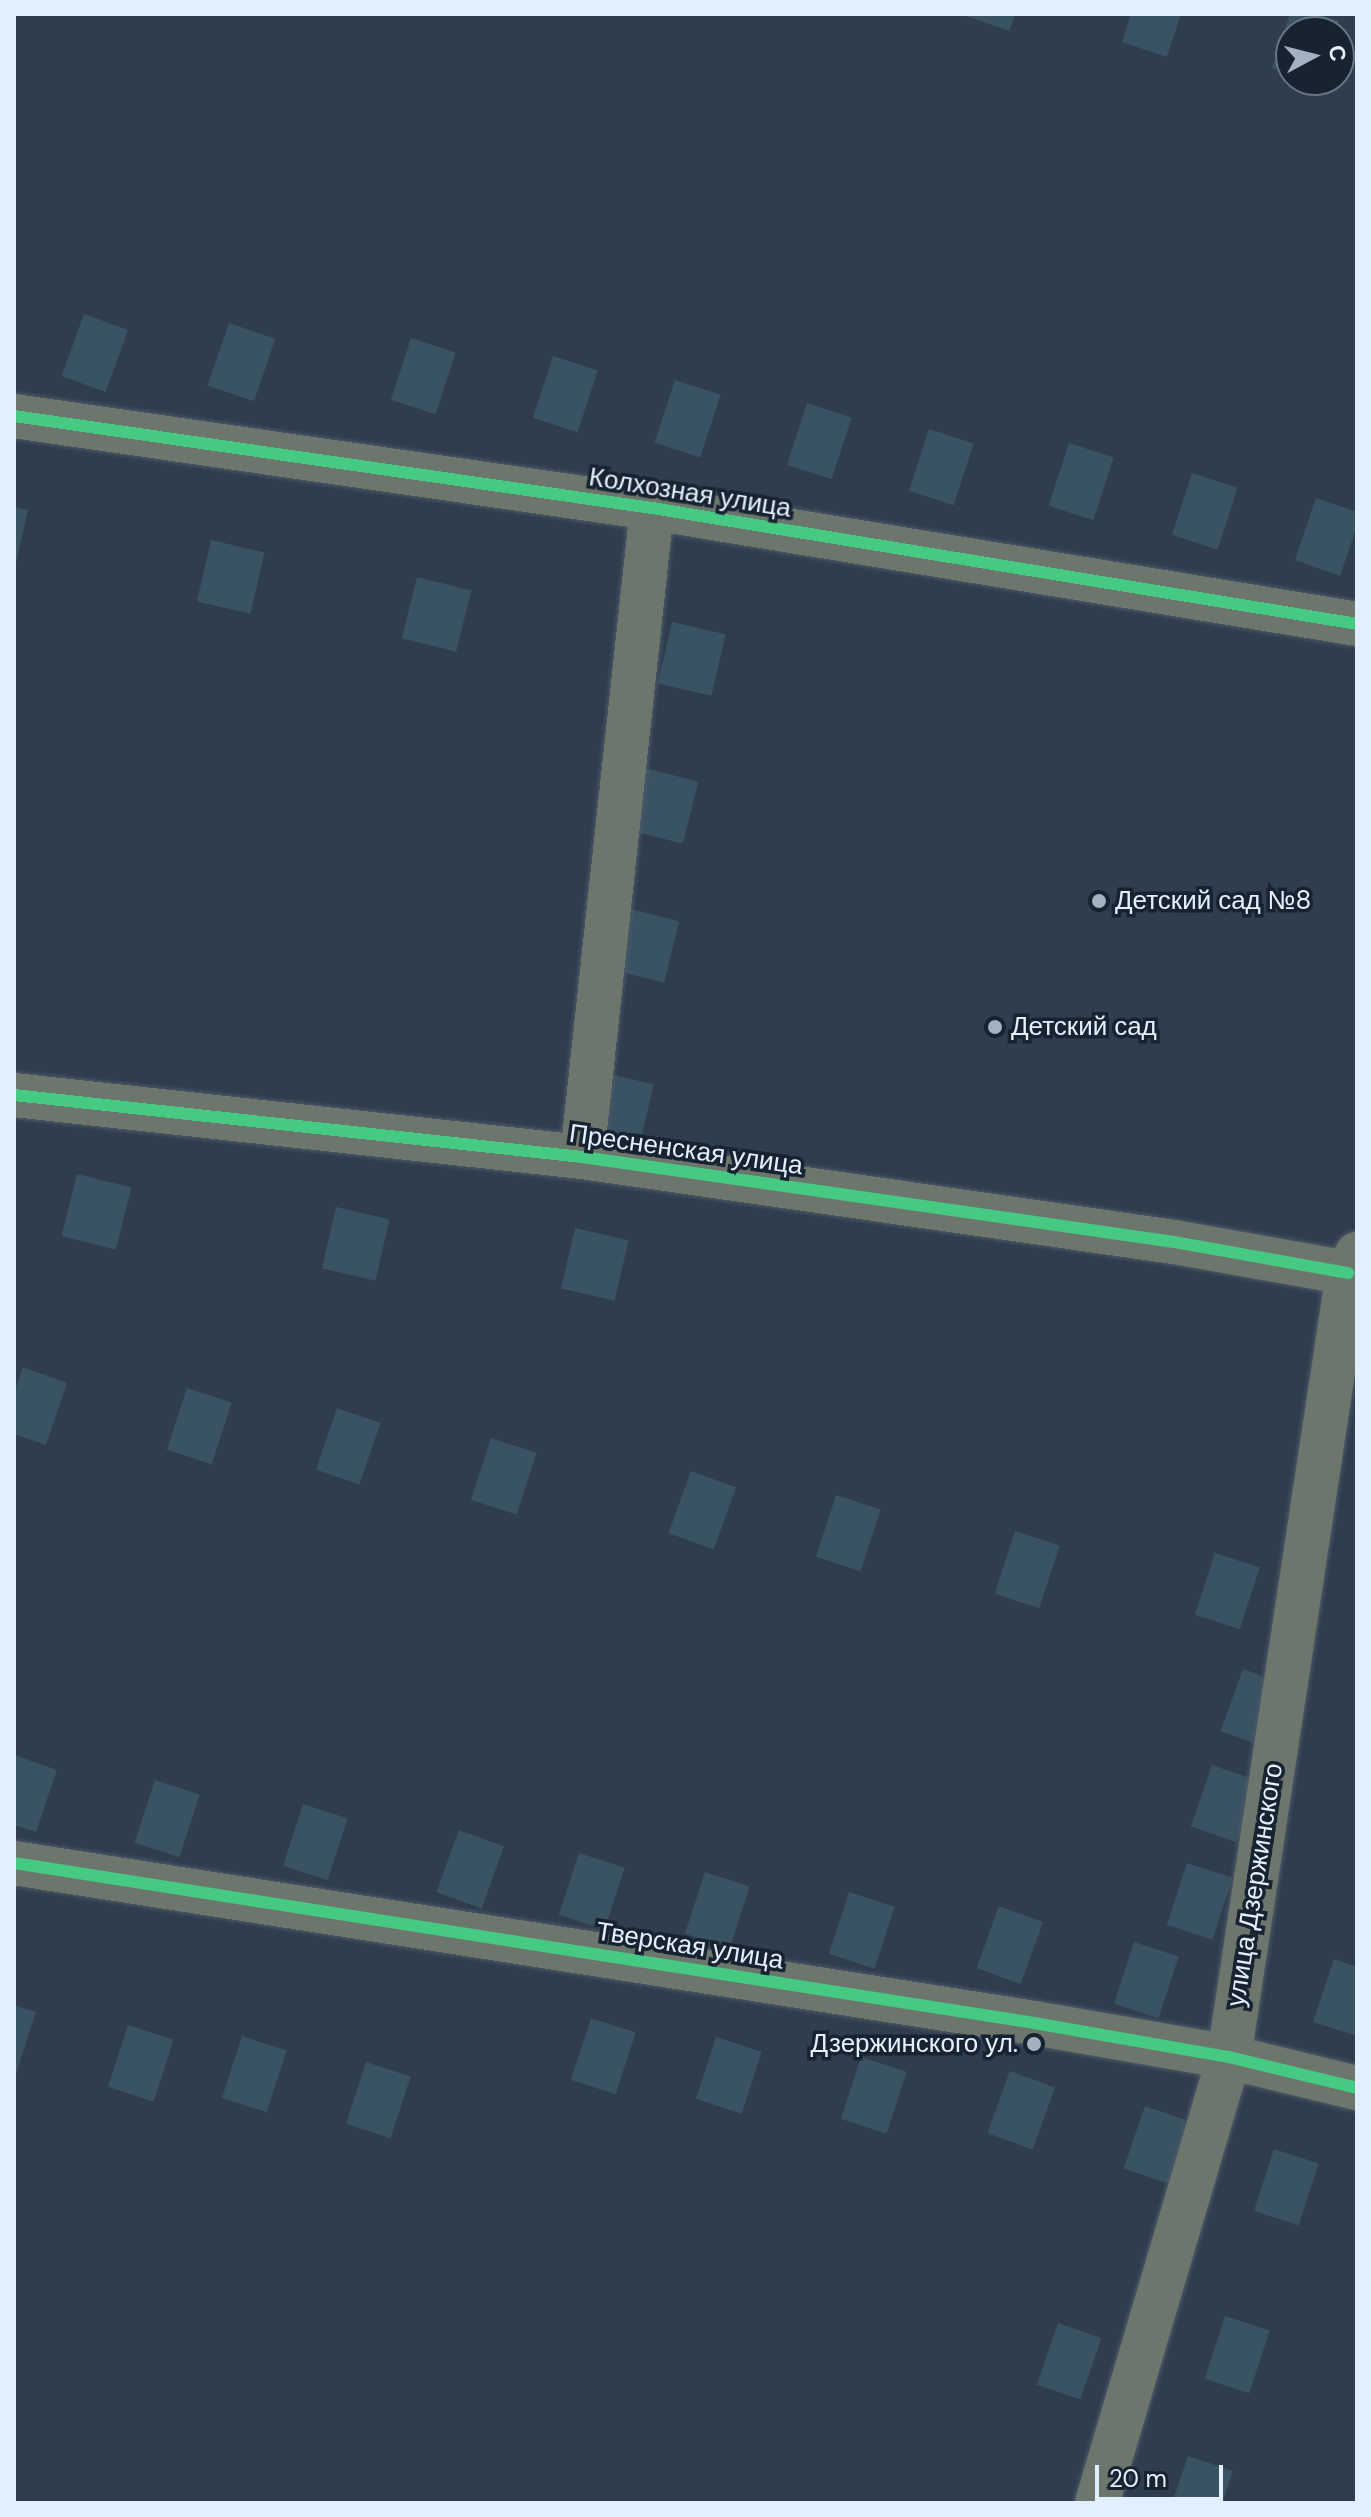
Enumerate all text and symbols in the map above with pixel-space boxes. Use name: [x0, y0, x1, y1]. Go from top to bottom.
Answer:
north arrow: [1275, 16, 1355, 96]
text: С: [1322, 44, 1353, 63]
street label: Колхозная улица: [587, 462, 793, 524]
place label: Детский сад №8: [1115, 885, 1311, 917]
marker: Детский сад №8: [1090, 892, 1108, 910]
place label: Детский сад: [1011, 1011, 1157, 1043]
marker: Детский сад: [986, 1018, 1004, 1036]
street label: Пресненская улица: [567, 1118, 805, 1182]
street label: улица Дзержинского: [1220, 1761, 1290, 2009]
street label: Тверская улица: [594, 1916, 786, 1976]
place label: Дзержинского ул.: [811, 2028, 1018, 2060]
marker: Дзержинского ул.: [1025, 2035, 1043, 2053]
scale bar: [1099, 2449, 1227, 2499]
text: 20 m: [1109, 2463, 1167, 2494]

